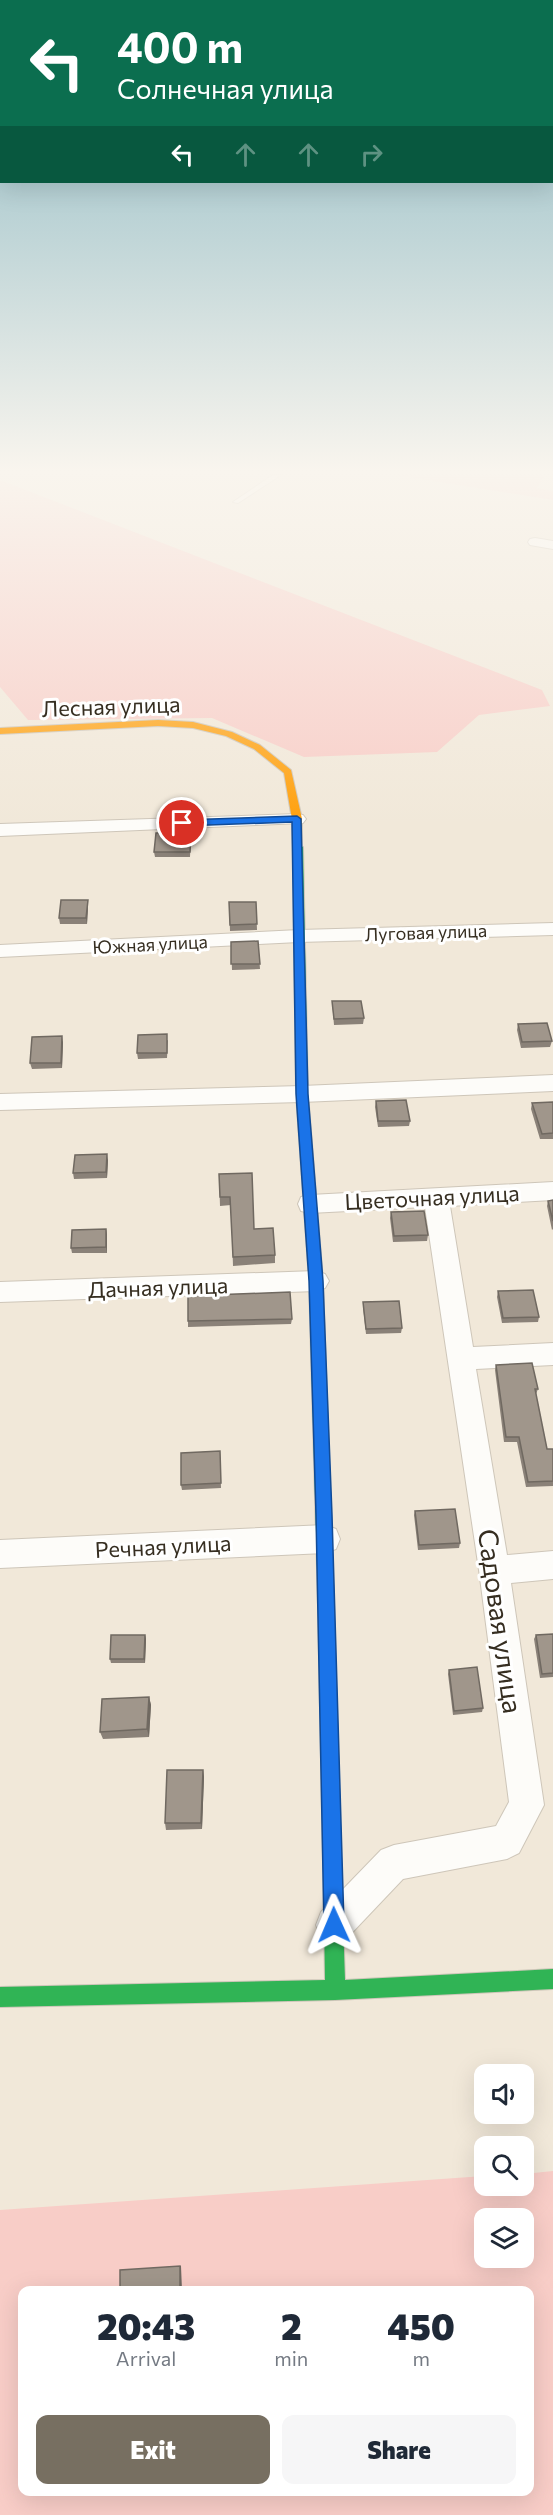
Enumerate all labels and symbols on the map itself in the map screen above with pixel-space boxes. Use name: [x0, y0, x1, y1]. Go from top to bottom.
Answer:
street label: Лесная улица: [41, 690, 181, 722]
pin: [156, 797, 207, 848]
street label: Луговая улица: [364, 919, 488, 945]
street label: Южная улица: [92, 930, 208, 958]
street label: Цветочная улица: [344, 1179, 520, 1215]
street label: Дачная улица: [87, 1271, 229, 1303]
street label: Садовая улица: [472, 1527, 530, 1715]
street label: Речная улица: [94, 1529, 232, 1563]
position arrow: [302, 1893, 366, 1957]

